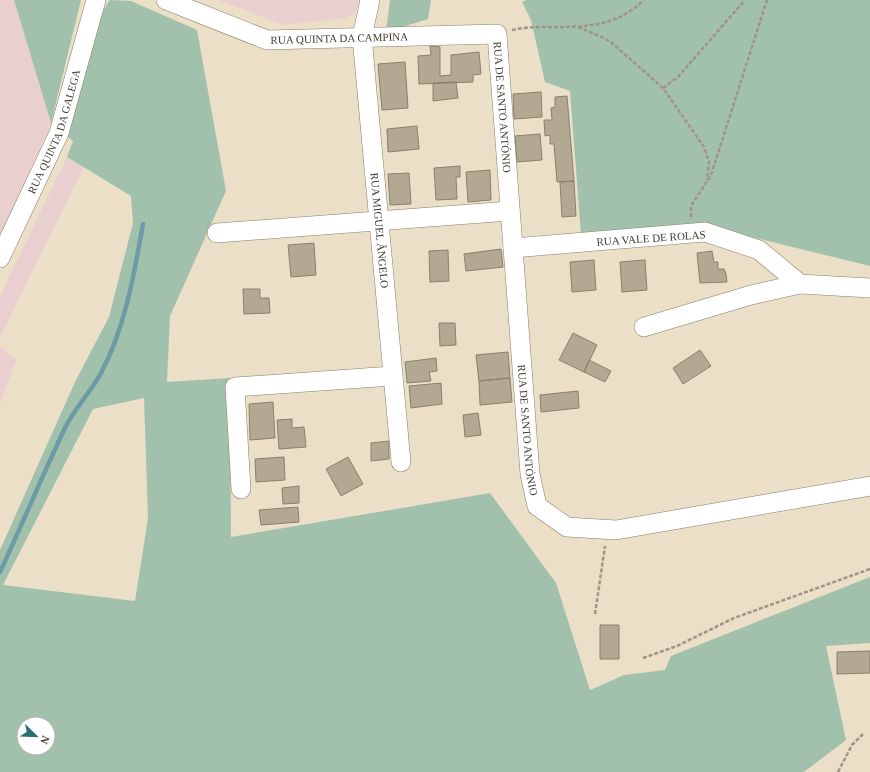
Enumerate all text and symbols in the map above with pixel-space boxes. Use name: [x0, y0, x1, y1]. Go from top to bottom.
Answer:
street label: RUA QUINTA DA CAMPINA: [270, 30, 408, 46]
street label: RUA DE SANTO ANTÓNIO: [492, 41, 513, 173]
street label: RUA QUINTA DA GALEGA: [25, 68, 82, 196]
street label: RUA MIGUEL ÂNGELO: [368, 172, 391, 289]
street label: RUA VALE DE ROLAS: [596, 228, 706, 248]
street label: RUA DE SANTO ANTÓNIO: [516, 364, 541, 497]
north arrow: [16, 716, 56, 756]
text: N: [38, 734, 52, 746]

